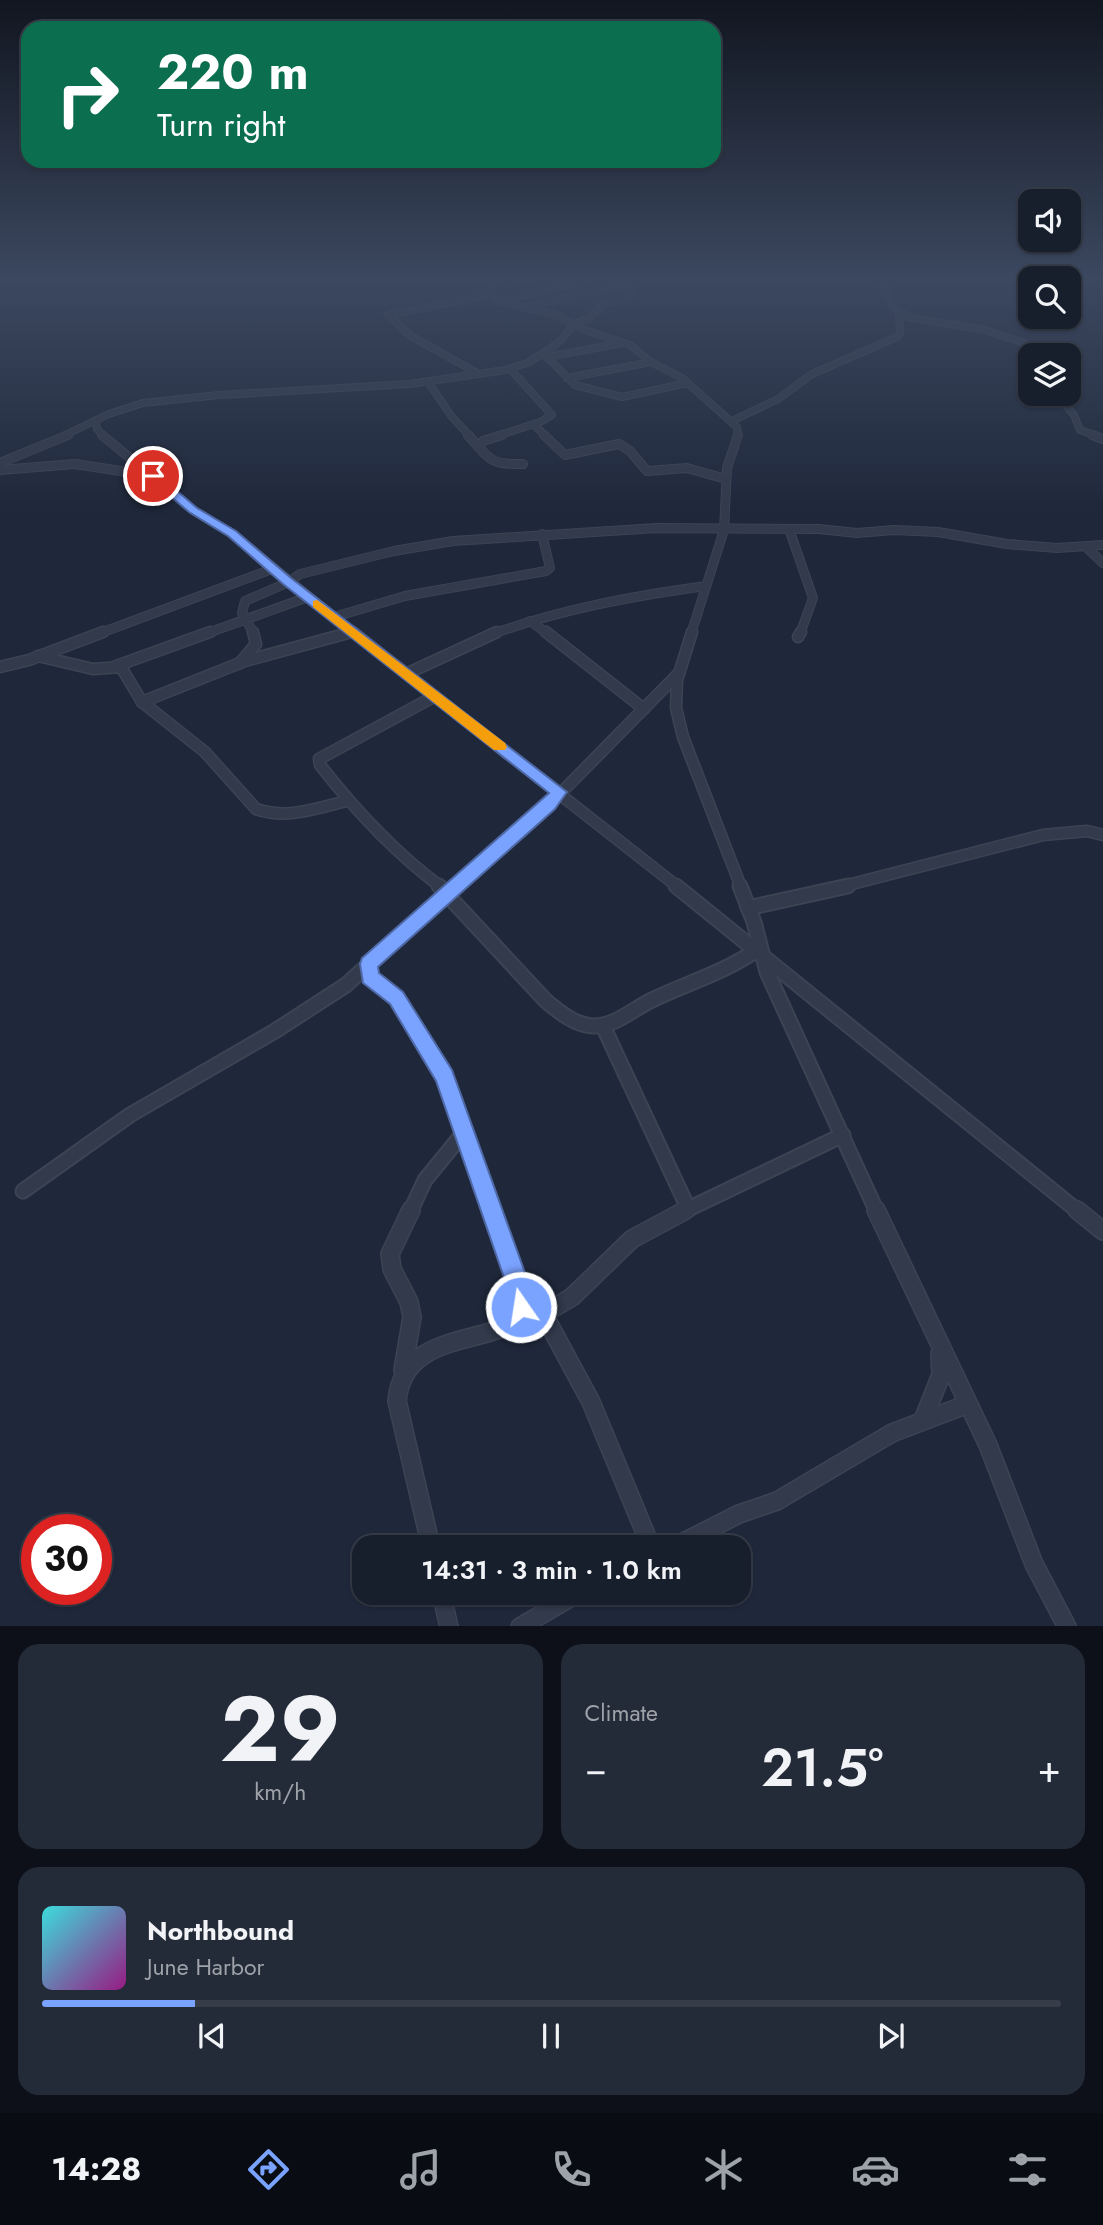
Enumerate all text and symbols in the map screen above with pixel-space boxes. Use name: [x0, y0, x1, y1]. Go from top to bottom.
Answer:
text: 220 m: [157, 37, 309, 107]
icon: right: [42, 49, 133, 140]
text: Turn right: [157, 102, 286, 148]
map controls: [1018, 189, 1081, 406]
button: sound: [1018, 189, 1081, 252]
button: search: [1018, 266, 1081, 329]
button: layers: [1018, 343, 1081, 406]
pin: [123, 446, 183, 506]
icon: arrive: [134, 457, 172, 495]
position arrow: [484, 1270, 558, 1344]
speed limit sign: 30: [21, 1514, 112, 1605]
text: 14:31 · 3 min · 1.0 km: [421, 1551, 682, 1589]
text: 29: [220, 1664, 341, 1795]
text: Climate: [585, 1696, 658, 1730]
text: 21.5°: [761, 1730, 883, 1806]
text: −: [585, 1741, 607, 1796]
text: +: [1038, 1741, 1061, 1796]
text: km/h: [254, 1775, 306, 1809]
text: Northbound: [147, 1912, 294, 1950]
text: June Harbor: [147, 1950, 264, 1984]
icon: previous: [193, 2017, 231, 2055]
icon: pause: [532, 2017, 570, 2055]
icon: next: [872, 2017, 910, 2055]
icon: directions: [244, 2145, 293, 2194]
icon: music: [396, 2145, 445, 2194]
icon: phone: [547, 2145, 596, 2194]
icon: climate: [699, 2145, 748, 2194]
icon: car: [851, 2145, 900, 2194]
icon: filters: [1003, 2145, 1052, 2194]
text: 14:28: [51, 2146, 141, 2192]

